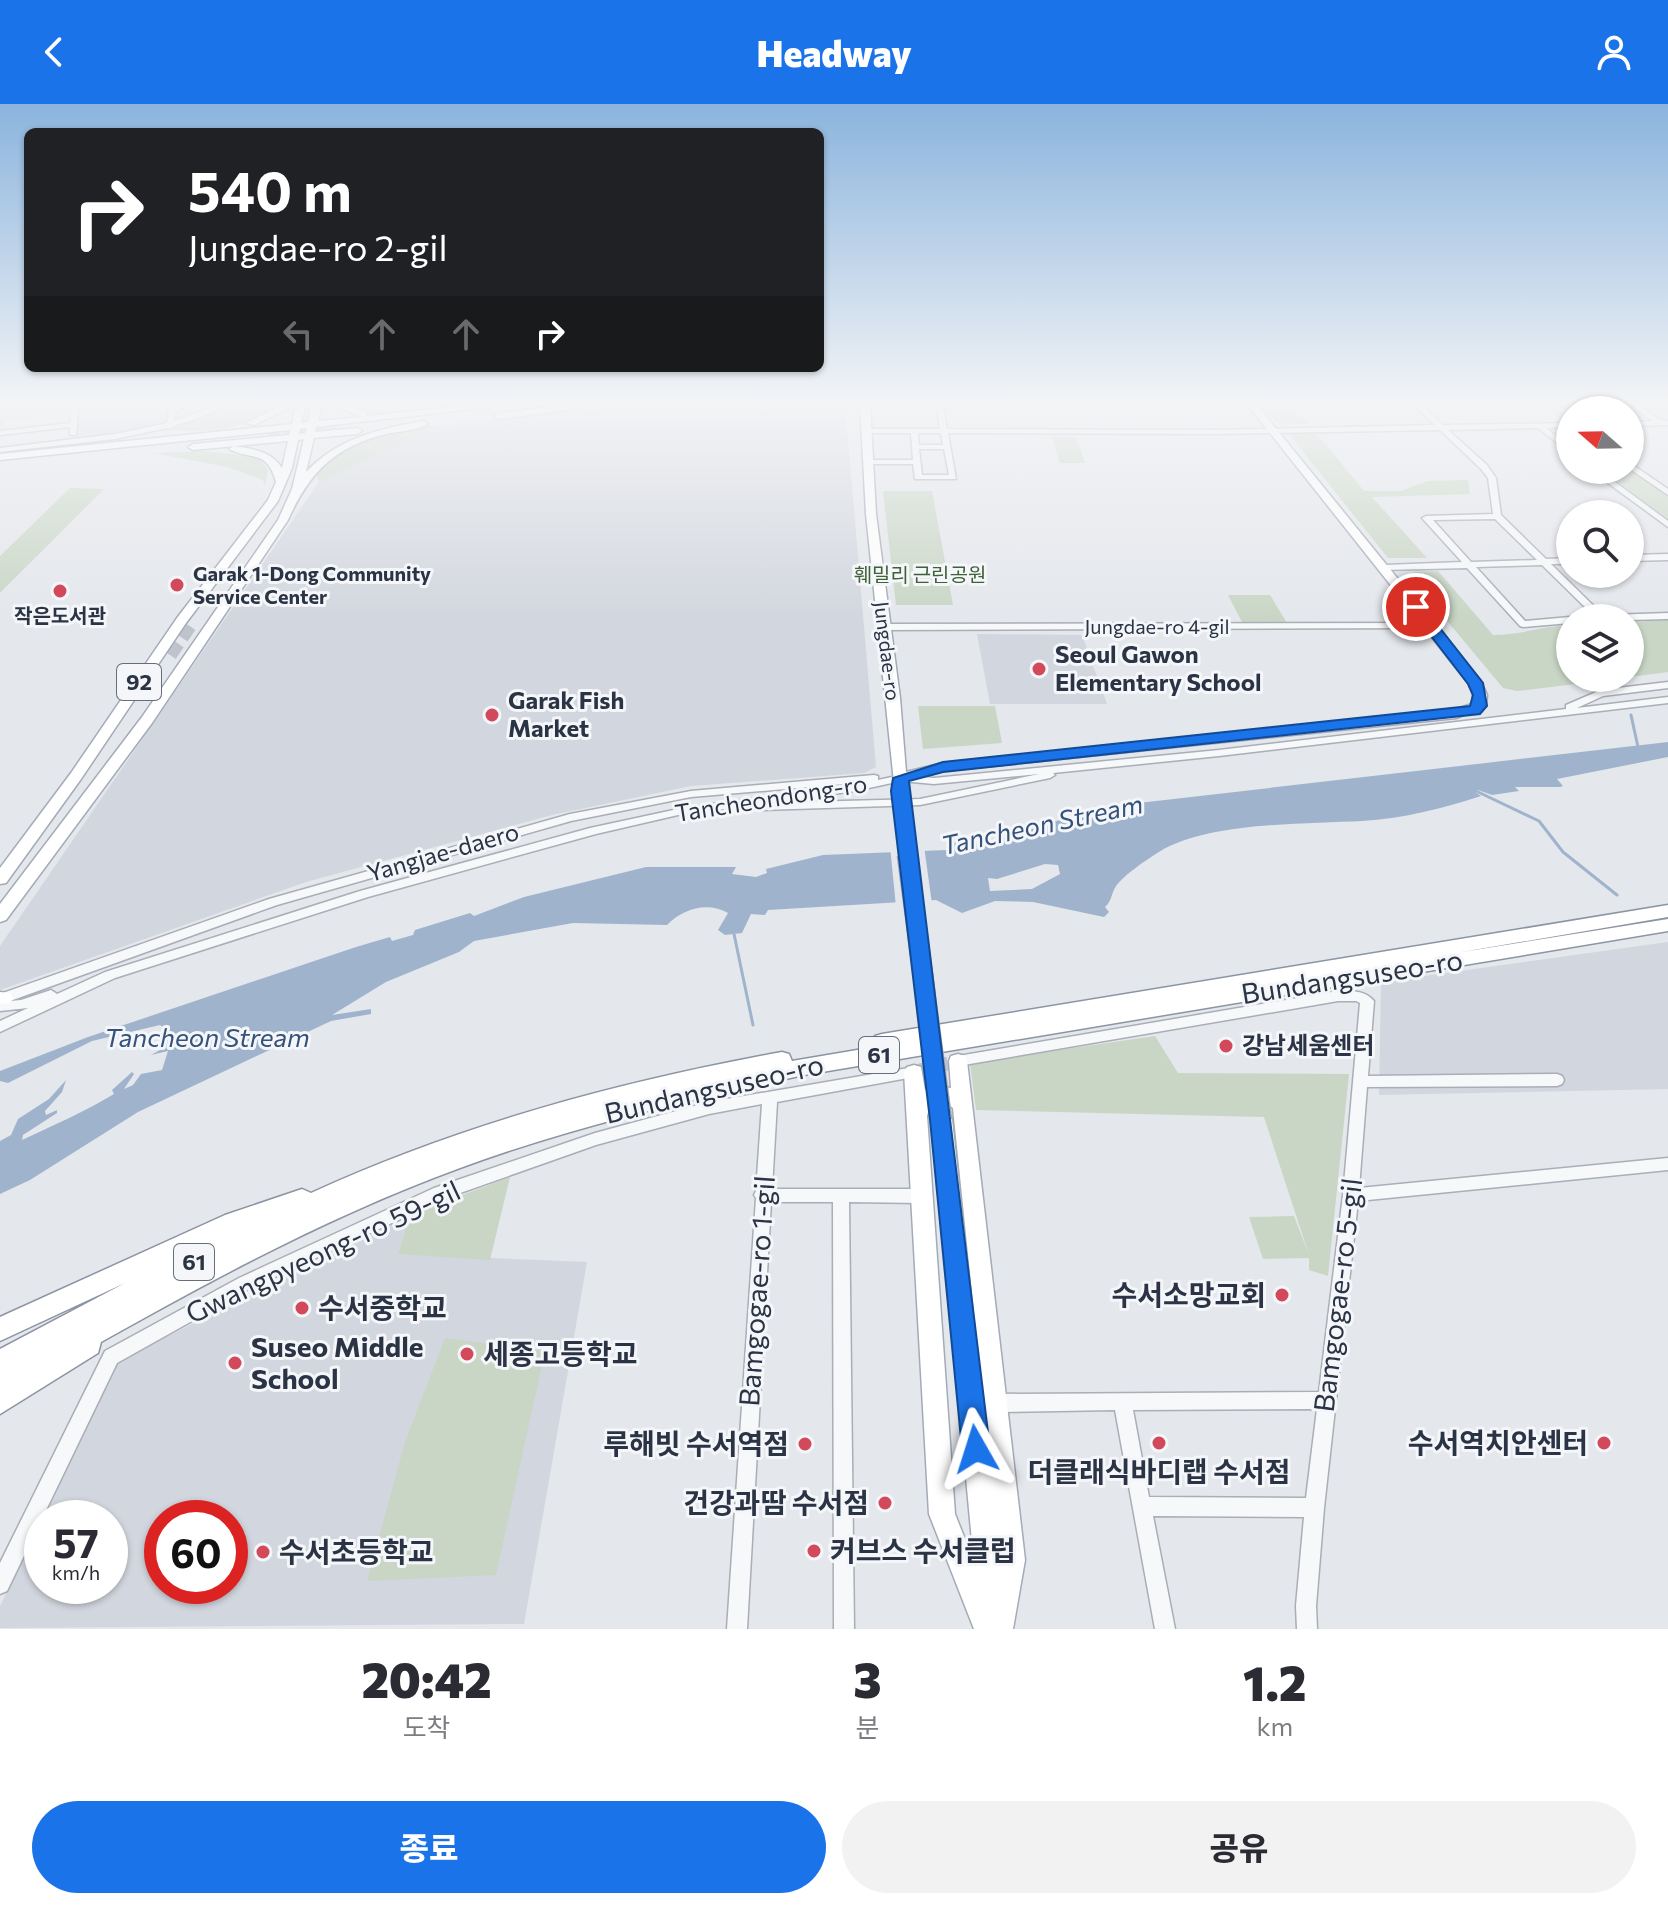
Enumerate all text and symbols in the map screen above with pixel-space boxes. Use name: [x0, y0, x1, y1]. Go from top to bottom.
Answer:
icon: back: [32, 30, 76, 74]
text: Headway: [756, 30, 912, 74]
icon: person: [1592, 30, 1636, 74]
text: 540 m: [188, 155, 352, 224]
icon: right: [56, 160, 160, 264]
text: Jungdae-ro 2-gil: [188, 224, 448, 268]
icon: left: [276, 312, 320, 356]
icon: ahead: [360, 312, 404, 356]
icon: ahead: [444, 312, 488, 356]
icon: right: [528, 312, 572, 356]
north arrow: [1556, 396, 1644, 484]
map controls: [1556, 396, 1644, 692]
button: search: [1556, 500, 1644, 588]
place label: Garak 1-Dong Community Service Center: [193, 561, 431, 608]
park label: 훼밀리 근린공원: [854, 562, 986, 586]
pin: [1382, 573, 1450, 641]
marker: Garak 1-Dong Community Service Center: [168, 576, 186, 594]
marker: 작은도서관: [51, 582, 69, 600]
icon: arrive: [1394, 585, 1438, 629]
street label: Jungdae-ro: [870, 600, 906, 702]
place label: 작은도서관: [14, 603, 107, 627]
button: layers: [1556, 604, 1644, 692]
street label: Jungdae-ro 4-gil: [1084, 614, 1230, 638]
place label: Seoul Gawon Elementary School: [1055, 639, 1262, 696]
marker: Seoul Gawon Elementary School: [1030, 660, 1048, 678]
road number: 92: [117, 664, 161, 700]
place label: Garak Fish Market: [508, 685, 624, 742]
marker: Garak Fish Market: [483, 706, 501, 724]
street label: Tancheondong-ro: [673, 768, 869, 827]
water label: Tancheon Stream: [938, 787, 1145, 860]
street label: Yangjae-daero: [363, 816, 522, 887]
street label: Bundangsuseo-ro: [1239, 942, 1465, 1010]
water label: Tancheon Stream: [104, 1021, 310, 1052]
place label: 강남세움센터: [1242, 1030, 1374, 1059]
road number: 61: [859, 1037, 899, 1073]
marker: 강남세움센터: [1217, 1037, 1235, 1055]
street label: Bundangsuseo-ro: [601, 1046, 827, 1130]
street label: Gwangpyeong-ro 59-gil: [180, 1172, 465, 1330]
street label: Bamgogae-ro 1-gil: [731, 1174, 781, 1407]
street label: Bamgogae-ro 5-gil: [1306, 1176, 1368, 1414]
road number: 61: [174, 1244, 214, 1280]
place label: 수서소망교회: [1111, 1277, 1266, 1311]
marker: 수서소망교회: [1273, 1286, 1291, 1304]
place label: 수서중학교: [318, 1290, 447, 1324]
marker: 수서중학교: [293, 1299, 311, 1317]
place label: Suseo Middle School: [251, 1329, 424, 1395]
place label: 세종고등학교: [483, 1336, 638, 1370]
marker: 세종고등학교: [458, 1345, 476, 1363]
marker: Suseo Middle School: [226, 1354, 244, 1372]
position arrow: [934, 1407, 1018, 1491]
place label: 수서역치안센터: [1408, 1425, 1588, 1459]
place label: 루해빗 수서역점: [603, 1426, 789, 1460]
marker: 더클래식바디랩 수서점: [1150, 1434, 1168, 1452]
marker: 수서역치안센터: [1595, 1434, 1613, 1452]
marker: 루해빗 수서역점: [796, 1435, 814, 1453]
place label: 더클래식바디랩 수서점: [1028, 1454, 1290, 1488]
place label: 건강과땀 수서점: [683, 1485, 869, 1519]
marker: 건강과땀 수서점: [876, 1494, 894, 1512]
speed limit sign: 60: [144, 1500, 248, 1604]
text: 57: [53, 1517, 99, 1566]
place label: 커브스 수서클럽: [830, 1533, 1016, 1567]
place label: 수서초등학교: [279, 1534, 434, 1568]
marker: 커브스 수서클럽: [805, 1542, 823, 1560]
marker: 수서초등학교: [254, 1543, 272, 1561]
text: km/h: [52, 1560, 100, 1584]
text: 20:42: [361, 1649, 492, 1708]
text: 3: [853, 1649, 882, 1708]
text: 1.2: [1243, 1652, 1307, 1711]
text: km: [1256, 1710, 1293, 1741]
text: 도착: [403, 1711, 451, 1742]
text: 분: [855, 1711, 879, 1742]
button: 종료: [32, 1801, 826, 1893]
button: 공유: [842, 1801, 1636, 1893]

